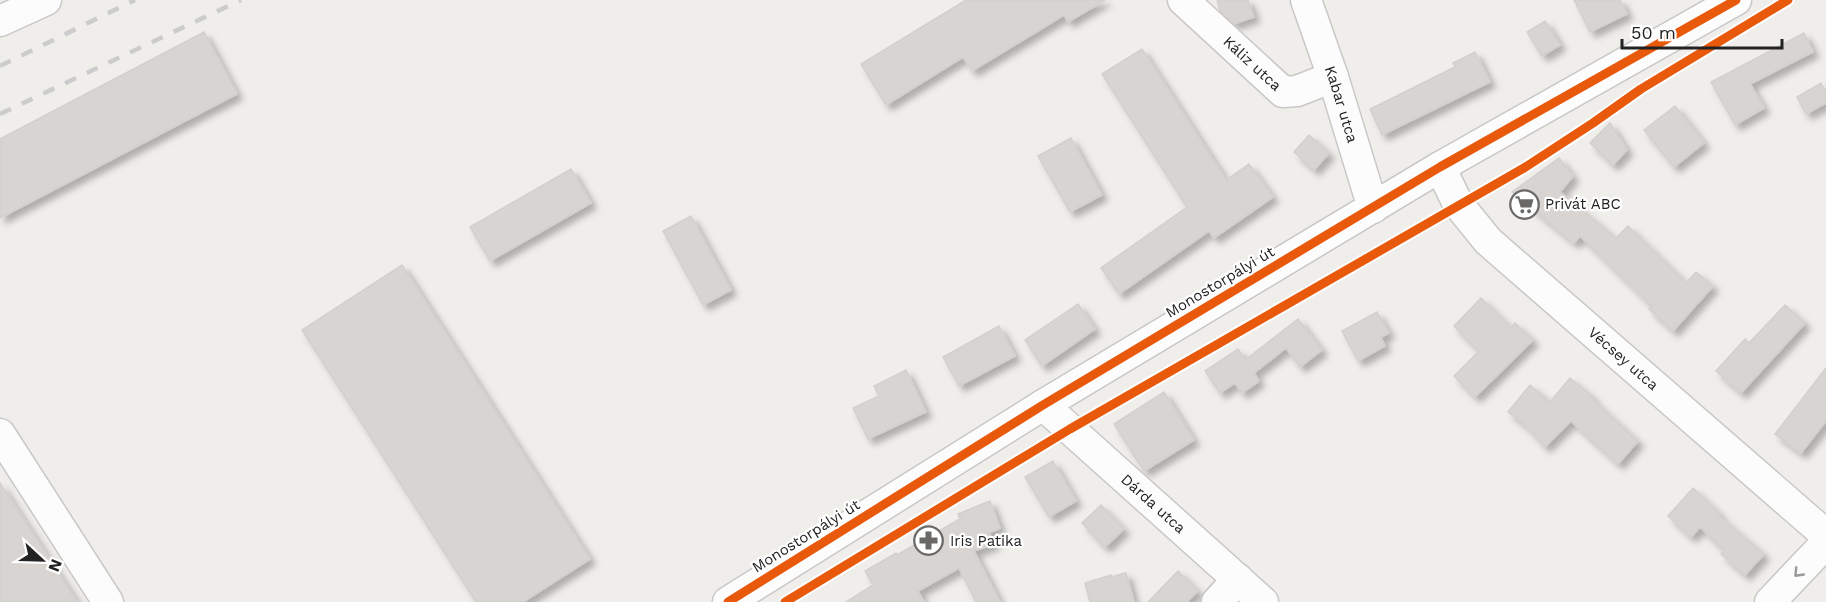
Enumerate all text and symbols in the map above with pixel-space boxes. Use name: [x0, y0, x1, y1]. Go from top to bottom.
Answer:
scale bar: [1622, 12, 1782, 50]
text: 50 m: [1631, 22, 1676, 43]
street label: Káliz utca: [1219, 33, 1285, 95]
street label: Kabar utca: [1321, 63, 1362, 145]
supermarket icon: Privát ABC: [1508, 188, 1540, 220]
place label: Privát ABC: [1545, 195, 1621, 213]
street label: Monostorpályi út: [1162, 242, 1278, 322]
street label: Vécsey utca: [1584, 323, 1662, 394]
street label: Dárda utca: [1117, 470, 1190, 538]
street label: Monostorpályi út: [749, 495, 864, 576]
pharmacy icon: Iris Patika: [913, 525, 945, 557]
north arrow: [12, 530, 72, 590]
place label: Iris Patika: [950, 532, 1022, 550]
text: N: [44, 556, 66, 574]
one-way arrow: [1794, 566, 1805, 576]

